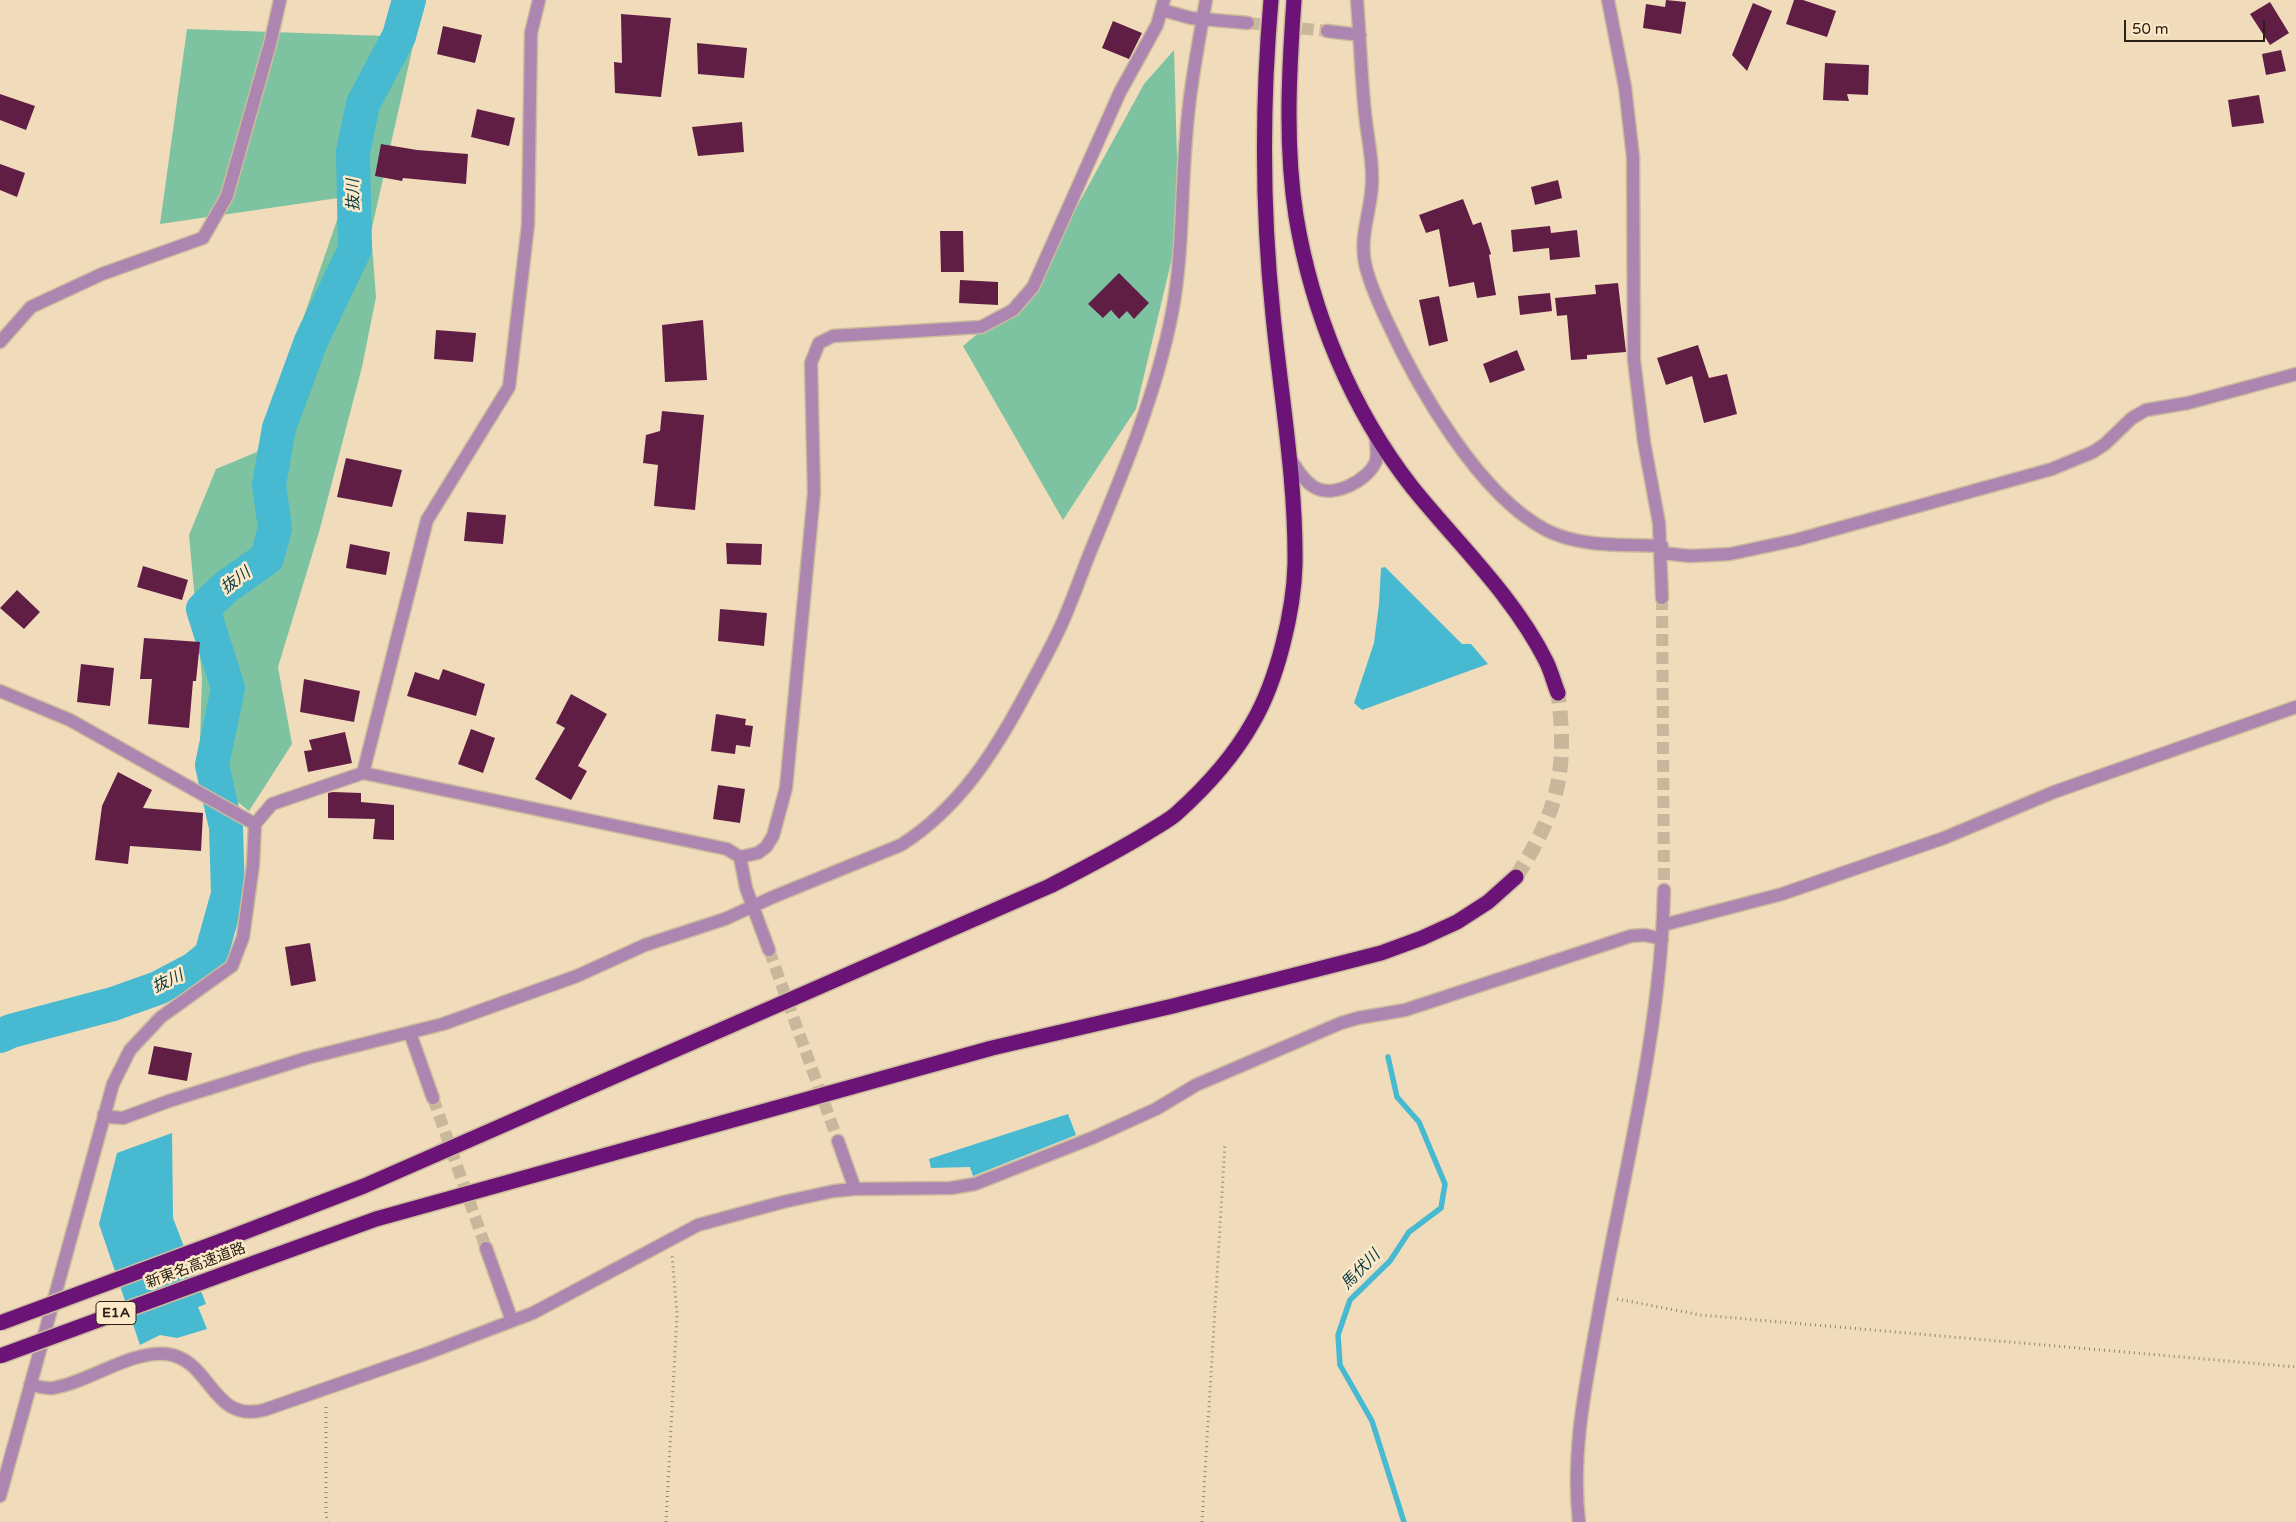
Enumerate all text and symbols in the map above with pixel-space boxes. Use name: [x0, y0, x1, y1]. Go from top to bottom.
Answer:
scale bar: [2126, 10, 2267, 42]
text: 50 m: [2132, 20, 2169, 38]
water label: 抜川: [344, 179, 364, 211]
water label: 抜川: [217, 564, 255, 598]
water label: 抜川: [149, 967, 187, 997]
street label: 新東名高速道路: [144, 1240, 248, 1292]
water label: 馬伏川: [1337, 1246, 1385, 1294]
road number: E1A: [96, 1302, 136, 1325]

